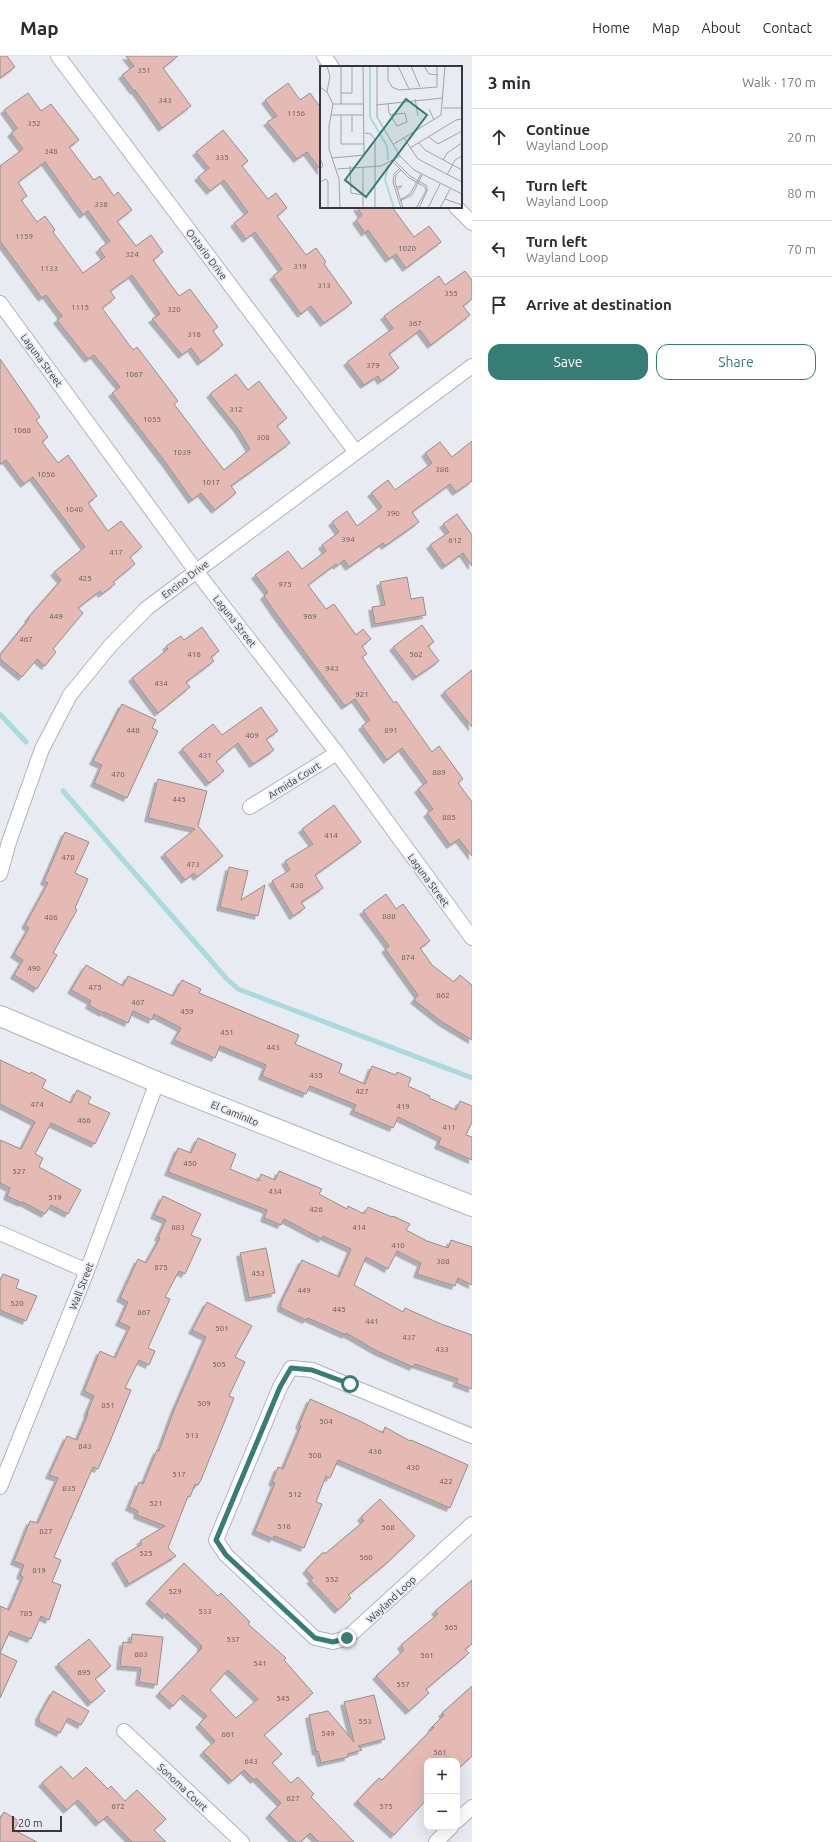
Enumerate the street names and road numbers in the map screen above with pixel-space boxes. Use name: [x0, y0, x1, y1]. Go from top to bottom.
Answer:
street label: Ontario Drive: [184, 227, 229, 282]
street label: Laguna Street: [19, 332, 65, 389]
street label: Encino Drive: [160, 558, 211, 601]
street label: Laguna Street: [211, 593, 258, 649]
street label: Armida Court: [266, 760, 323, 801]
street label: Laguna Street: [406, 852, 452, 909]
street label: El Caminito: [209, 1099, 261, 1128]
street label: Wall Street: [67, 1261, 96, 1311]
street label: Wayland Loop: [364, 1574, 418, 1625]
street label: Sonoma Court: [155, 1761, 210, 1813]

